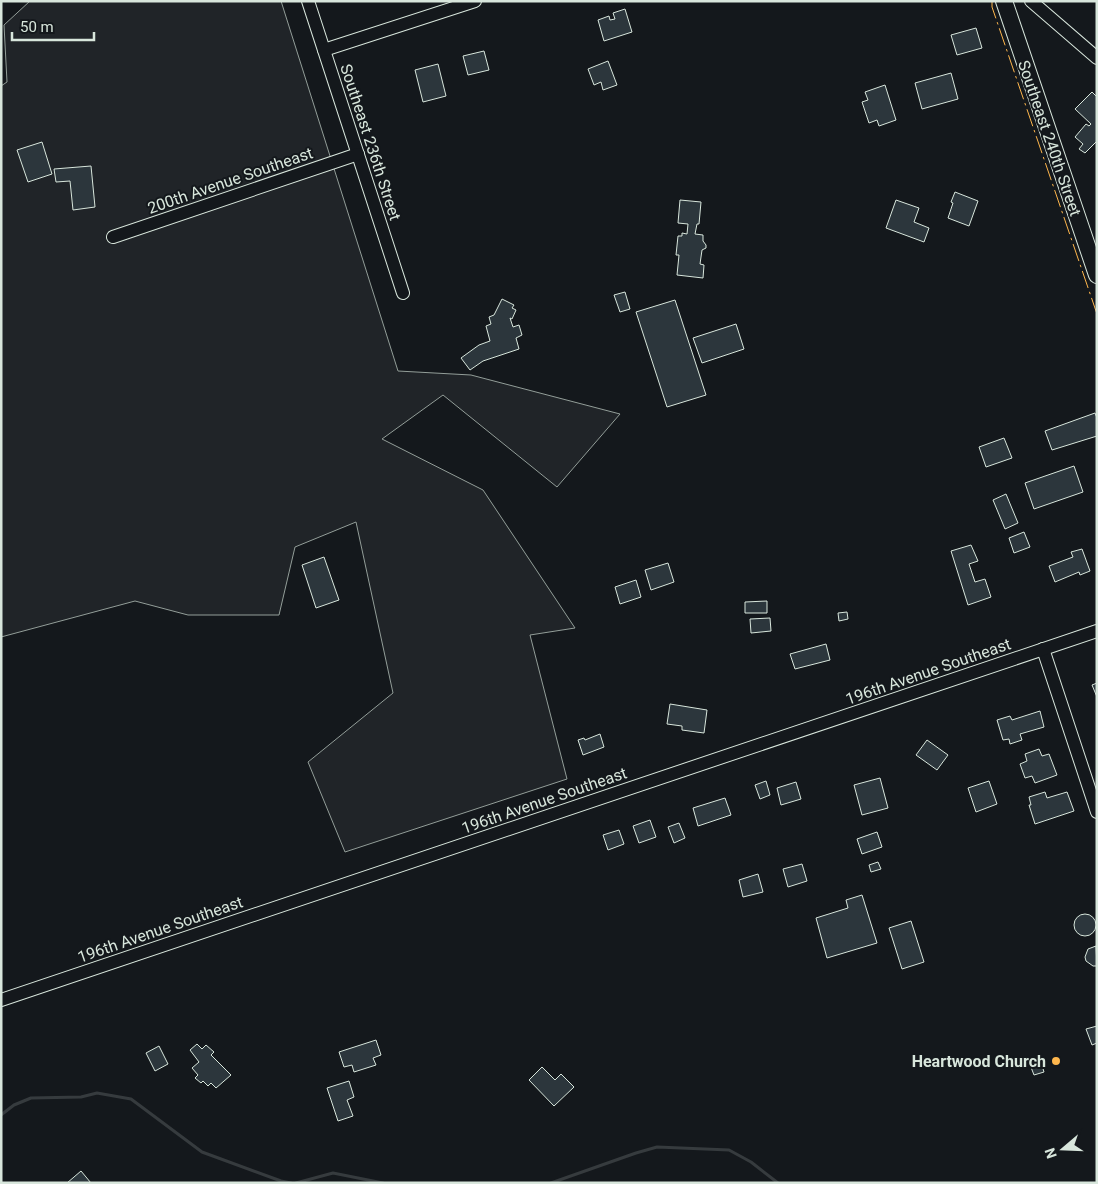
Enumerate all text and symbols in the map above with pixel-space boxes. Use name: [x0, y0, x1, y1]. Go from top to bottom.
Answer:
scale bar: [12, 10, 95, 42]
text: 50 m: [20, 18, 54, 36]
street label: Southeast 240th Street: [1014, 58, 1085, 218]
street label: Southeast 236th Street: [336, 62, 405, 223]
street label: 200th Avenue Southeast: [145, 143, 315, 218]
street label: 196th Avenue Southeast: [843, 634, 1013, 709]
street label: 196th Avenue Southeast: [459, 763, 629, 838]
street label: 196th Avenue Southeast: [75, 892, 245, 967]
place label: Heartwood Church: [912, 1052, 1046, 1071]
marker: Heartwood Church: [1050, 1055, 1062, 1067]
north arrow: [1038, 1124, 1088, 1174]
text: N: [1042, 1146, 1060, 1161]

